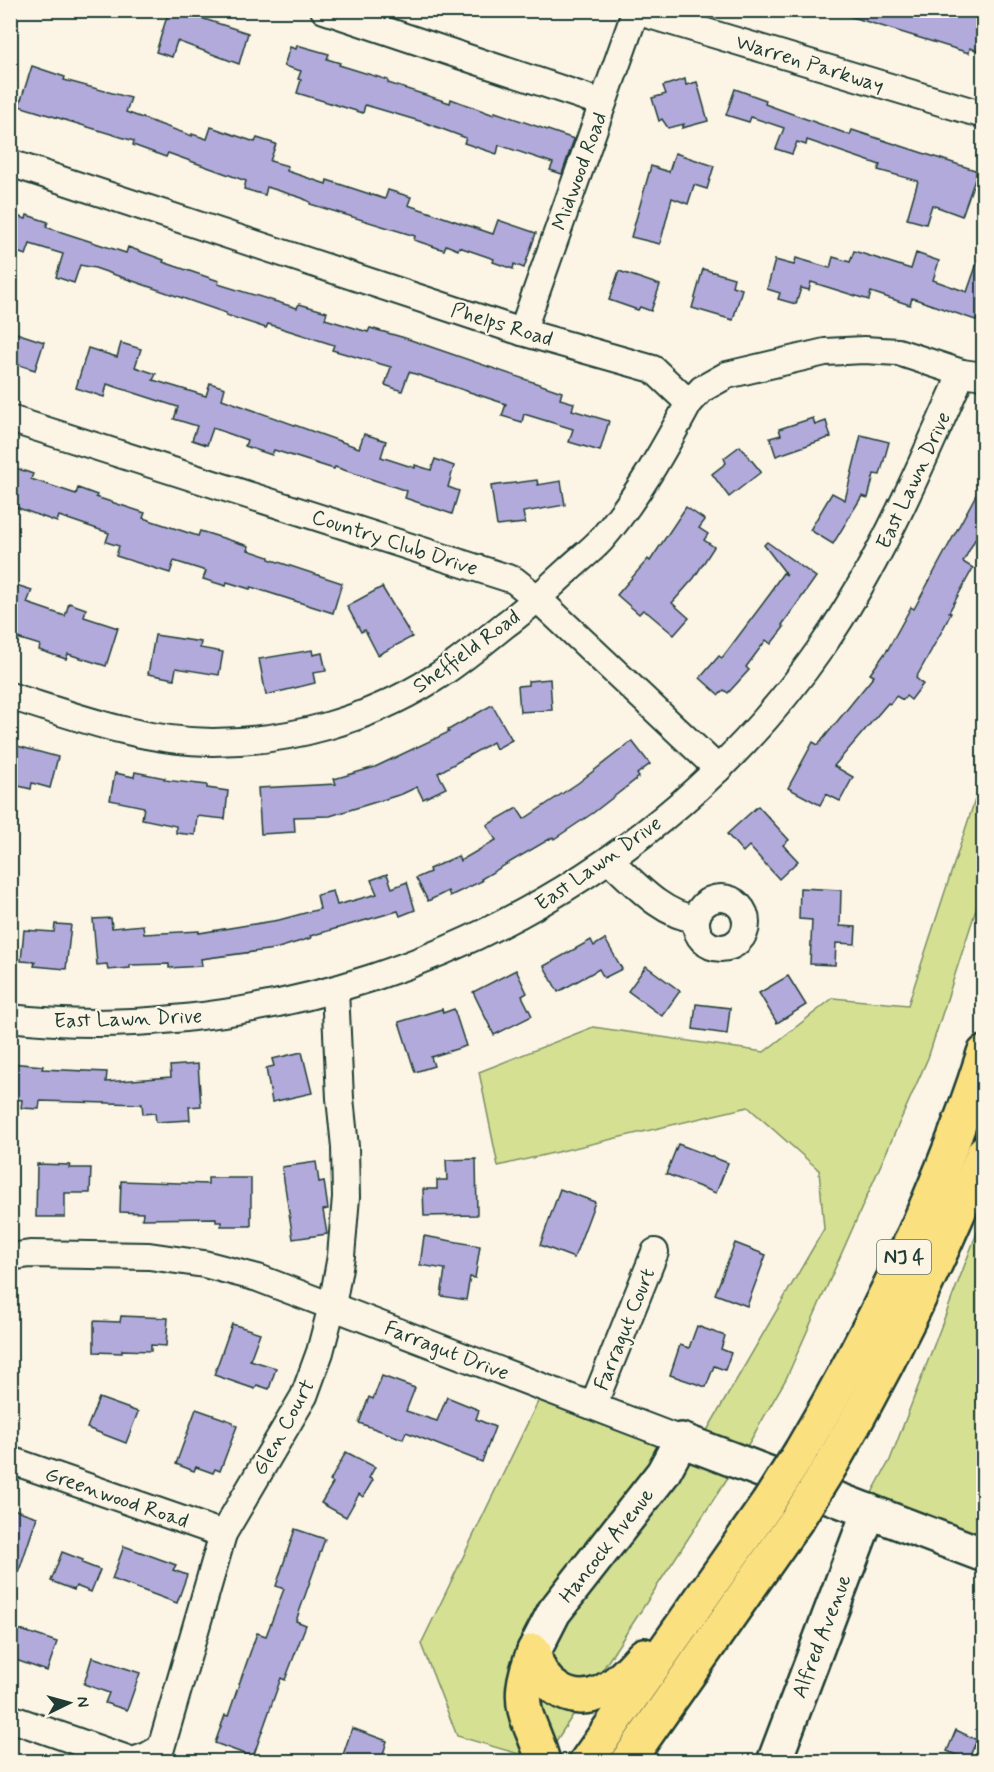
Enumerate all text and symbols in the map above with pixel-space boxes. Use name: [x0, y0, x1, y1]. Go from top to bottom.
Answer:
street label: Warren Parkway: [732, 28, 887, 100]
street label: Midwood Road: [546, 108, 614, 234]
street label: Phelps Road: [447, 296, 556, 354]
street label: East Lawn Drive: [870, 407, 958, 554]
street label: Country Club Drive: [308, 503, 481, 583]
street label: Sheffield Road: [407, 603, 526, 700]
street label: East Lawn Drive: [530, 810, 667, 918]
street label: East Lawn Drive: [53, 1002, 203, 1036]
road number: NJ 4: [877, 1240, 931, 1274]
street label: Farragut Court: [588, 1264, 662, 1395]
street label: Farragut Drive: [380, 1314, 513, 1388]
street label: Glen Court: [246, 1374, 322, 1481]
street label: Greenwood Road: [41, 1460, 192, 1536]
street label: Hancock Avenue: [553, 1482, 661, 1609]
street label: Alfred Avenue: [785, 1570, 858, 1702]
north arrow: [39, 1673, 99, 1733]
text: N: [72, 1696, 93, 1708]

